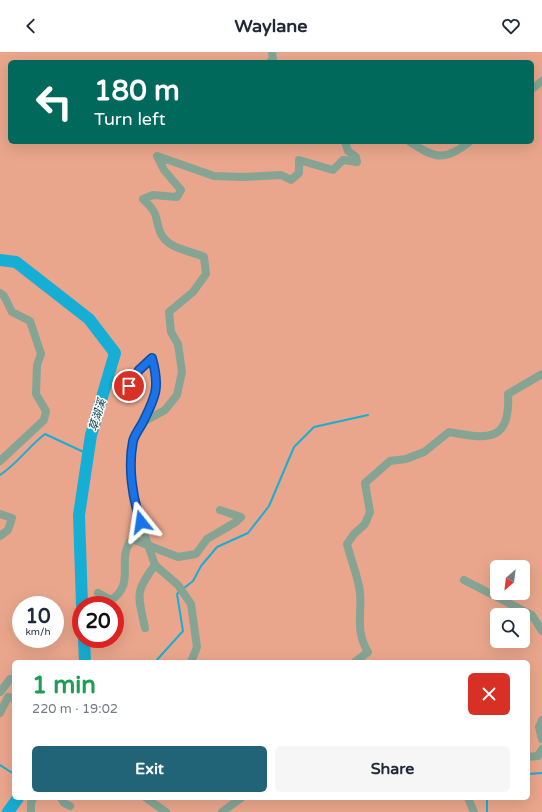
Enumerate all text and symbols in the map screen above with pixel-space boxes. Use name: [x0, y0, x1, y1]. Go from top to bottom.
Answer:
icon: back: [20, 15, 42, 37]
text: Waylane: [235, 15, 307, 37]
icon: heart: [500, 15, 522, 37]
text: 180 m: [94, 74, 180, 108]
icon: left: [28, 76, 80, 128]
text: Turn left: [94, 108, 166, 130]
pin: [112, 369, 146, 403]
icon: arrive: [118, 375, 140, 397]
water label: 草湖溪: [86, 396, 109, 433]
position arrow: [120, 501, 162, 543]
north arrow: [490, 560, 530, 600]
map controls: [490, 560, 530, 648]
speed limit sign: 20: [72, 596, 124, 648]
text: 10: [25, 605, 51, 629]
button: search: [490, 608, 530, 648]
text: km/h: [25, 626, 51, 638]
text: 1 min: [32, 671, 96, 700]
button: close: [468, 673, 510, 715]
text: 220 m · 19:02: [32, 701, 118, 717]
button: Exit: [32, 746, 267, 792]
button: Share: [275, 746, 510, 792]

